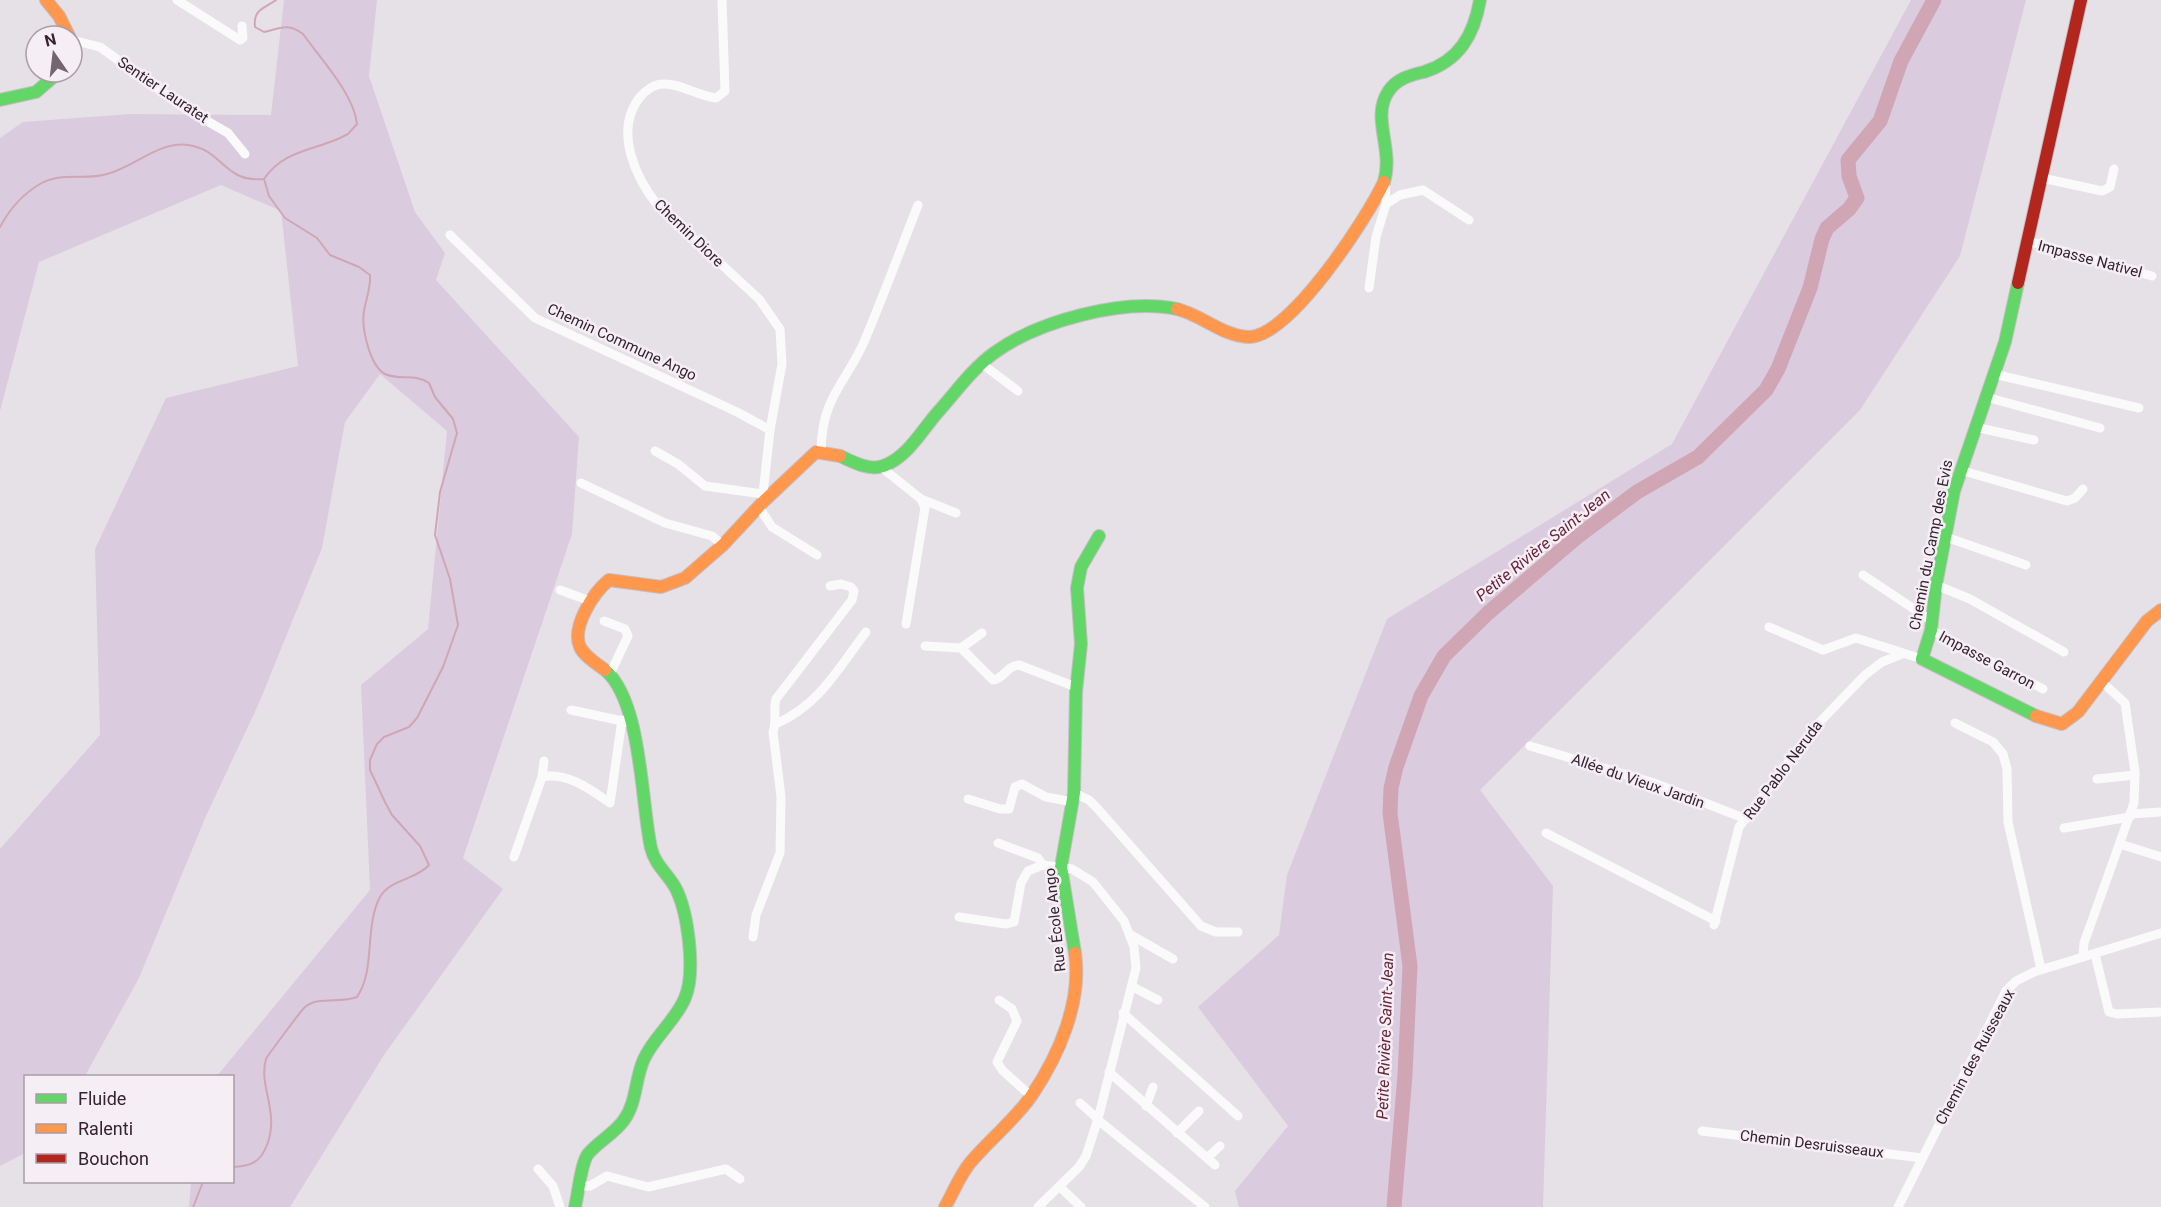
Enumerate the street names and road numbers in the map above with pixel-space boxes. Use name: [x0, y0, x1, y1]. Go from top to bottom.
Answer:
street label: Sentier Lauratet: [114, 53, 212, 127]
street label: Chemin Diore: [650, 195, 728, 271]
street label: Impasse Nativel: [2036, 236, 2144, 282]
street label: Chemin Commune Ango: [544, 299, 700, 385]
street label: Chemin du Camp des Evis: [1906, 458, 1956, 632]
street label: Impasse Garron: [1936, 627, 2038, 693]
street label: Rue Pablo Neruda: [1740, 717, 1826, 823]
street label: Allée du Vieux Jardin: [1569, 750, 1707, 812]
street label: Rue École Ango: [1041, 867, 1069, 973]
street label: Chemin des Ruisseaux: [1932, 986, 2019, 1128]
street label: Chemin Desruisseaux: [1739, 1126, 1885, 1162]

